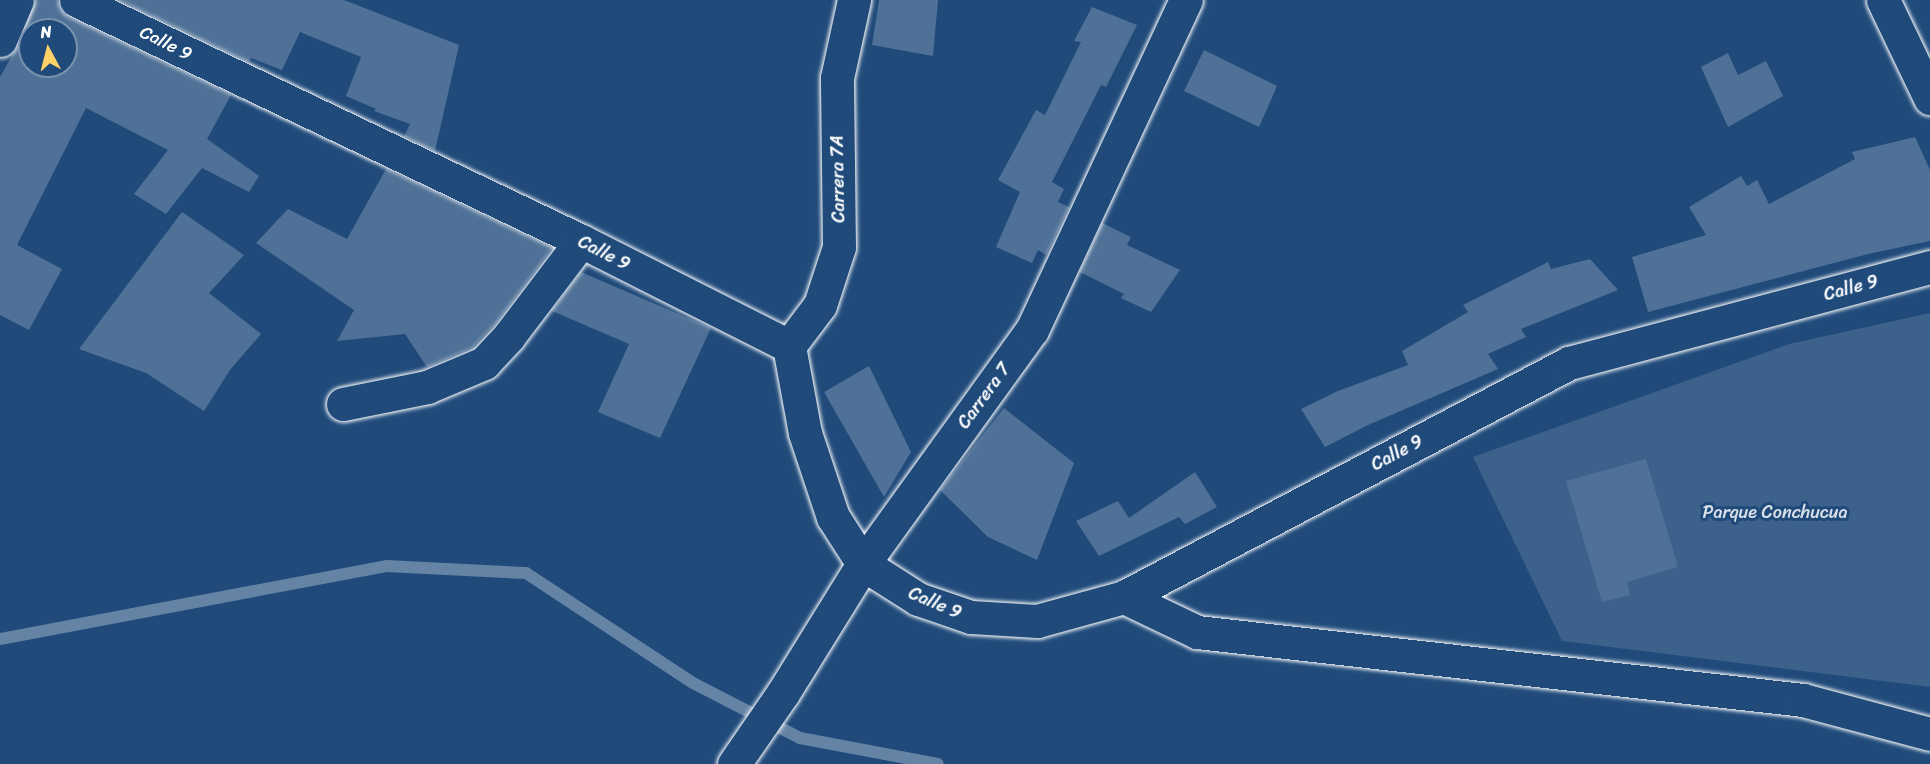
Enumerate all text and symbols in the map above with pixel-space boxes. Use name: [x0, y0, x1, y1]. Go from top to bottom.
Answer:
text: N: [39, 17, 53, 47]
north arrow: [18, 18, 78, 78]
street label: Calle 9: [136, 21, 196, 65]
street label: Carrera 7A: [826, 135, 850, 223]
street label: Calle 9: [574, 231, 634, 275]
street label: Calle 9: [1821, 270, 1881, 306]
street label: Carrera 7: [953, 359, 1015, 433]
street label: Calle 9: [1367, 430, 1427, 476]
park label: Parque Conchucua: [1703, 501, 1847, 523]
street label: Calle 9: [905, 582, 965, 624]

